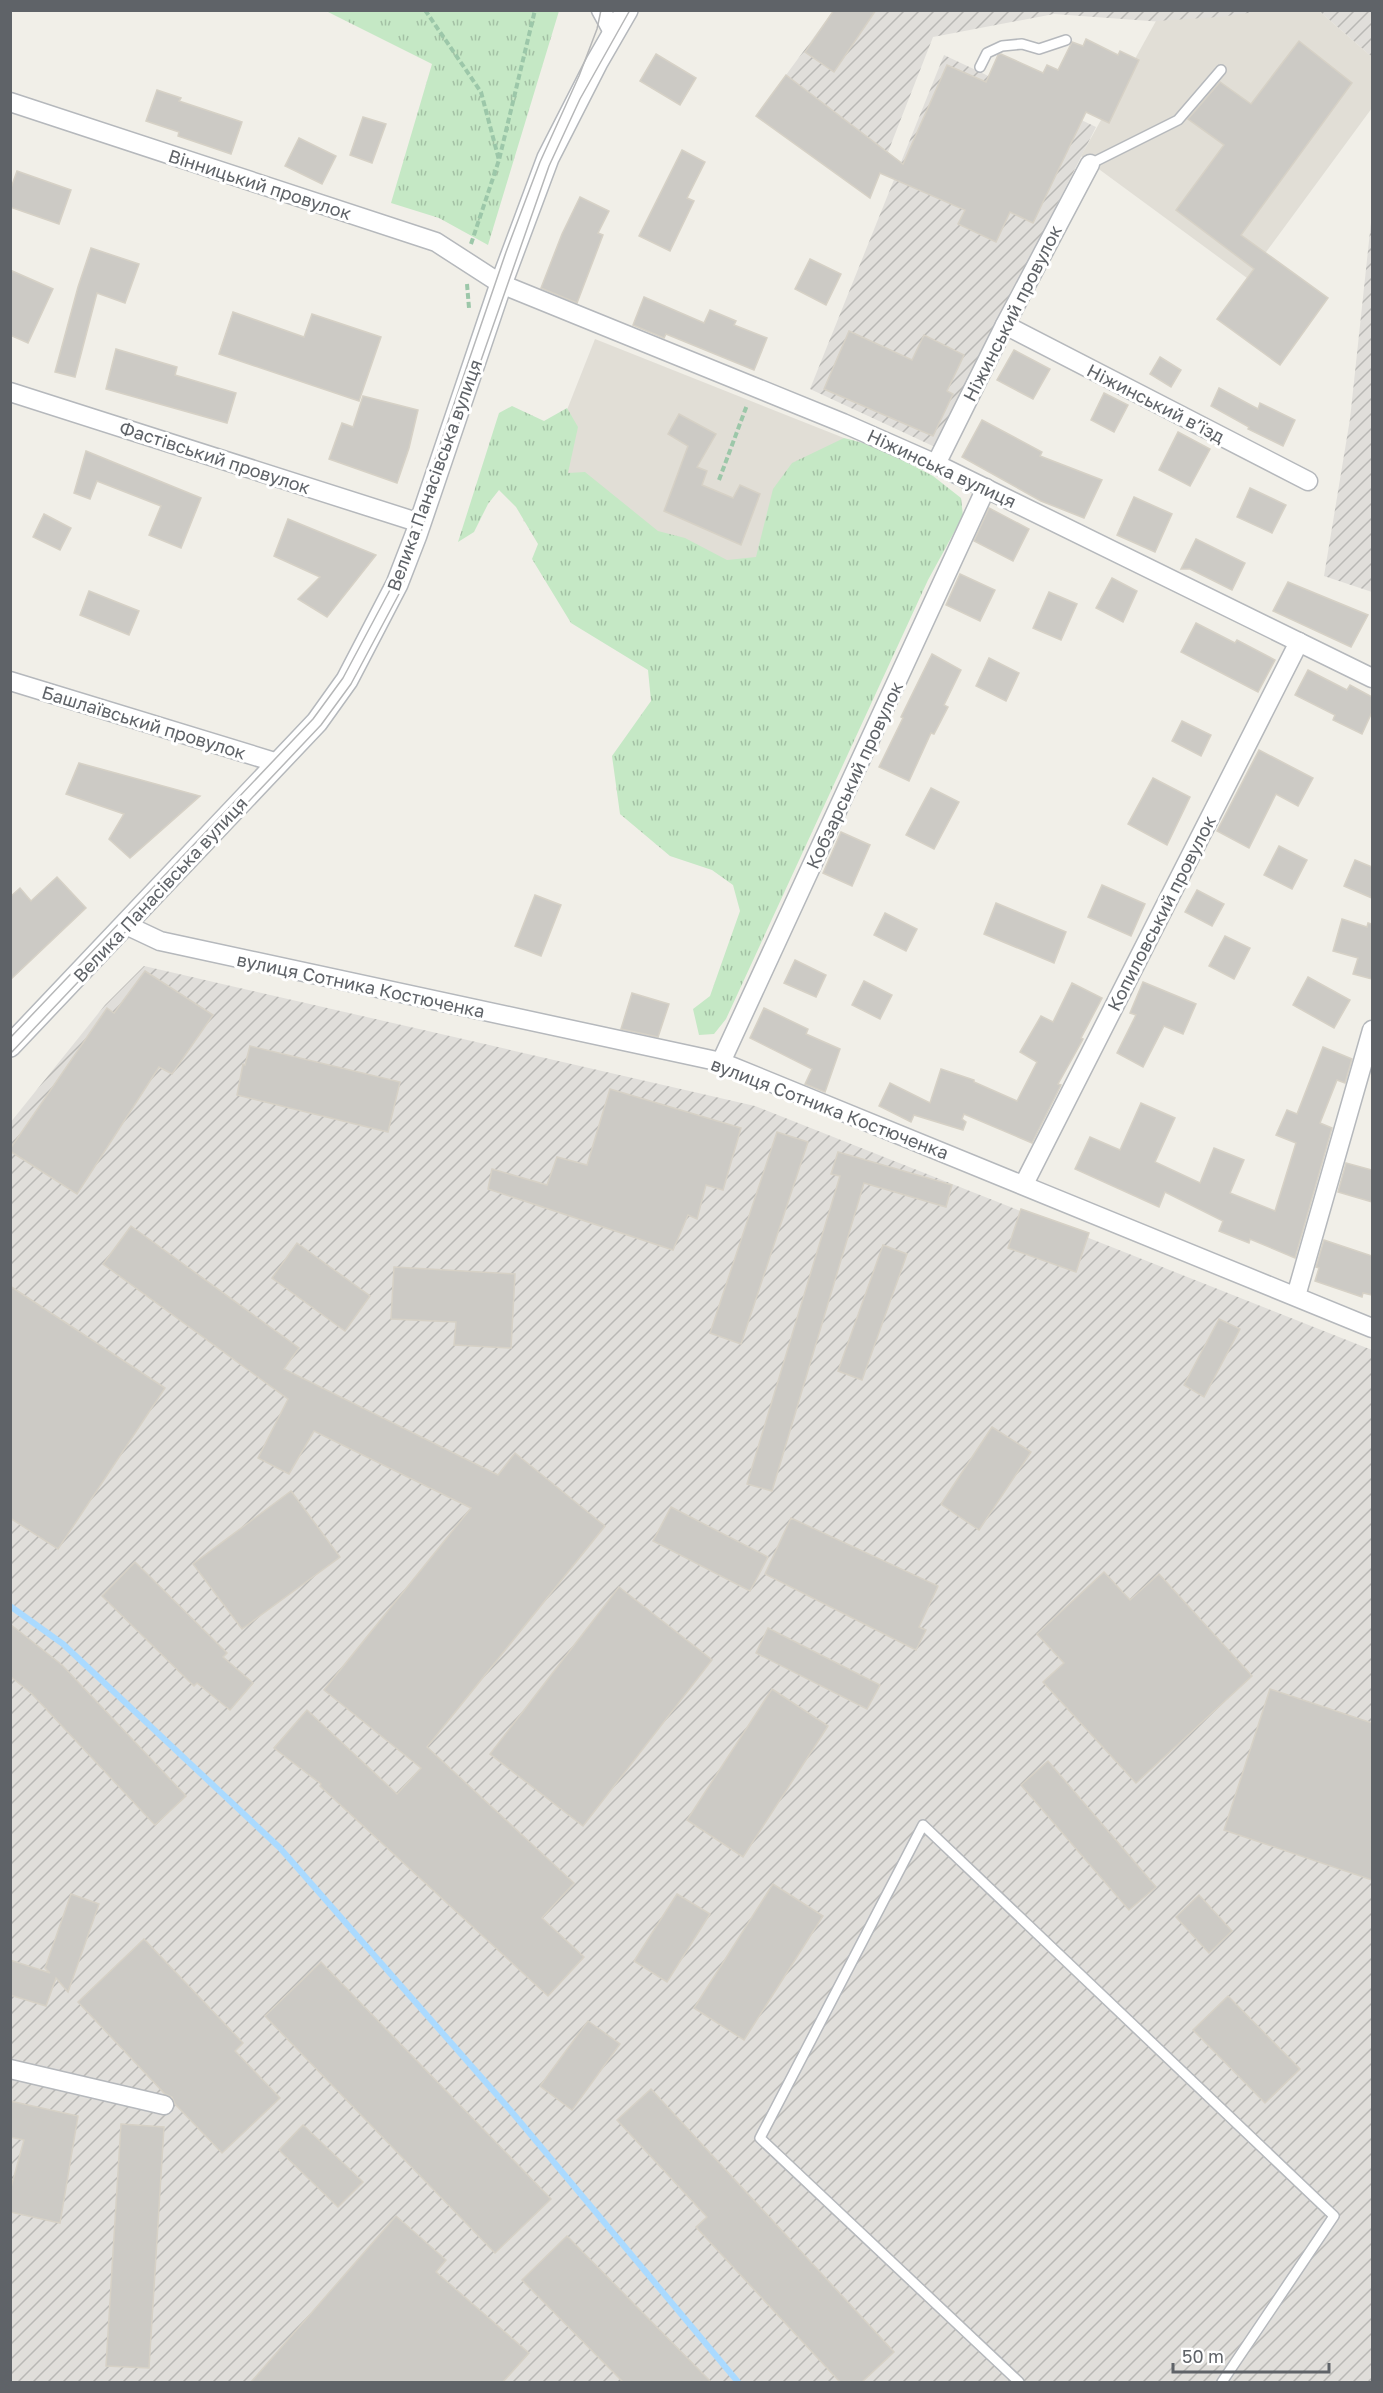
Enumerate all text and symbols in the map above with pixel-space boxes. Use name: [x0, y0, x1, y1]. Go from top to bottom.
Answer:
street label: Вінницький провулок: [166, 144, 354, 224]
street label: Ніжинський провулок: [958, 221, 1066, 405]
street label: Велика Панасівська вулиця: [382, 356, 486, 594]
street label: Ніжинський в’їзд: [1084, 359, 1229, 447]
street label: Фастівський провулок: [117, 416, 313, 498]
street label: Ніжинська вулиця: [864, 424, 1020, 512]
street label: Кобзарський провулок: [801, 678, 907, 872]
street label: Башлаївський провулок: [39, 680, 249, 764]
street label: Велика Панасівська вулиця: [68, 792, 252, 986]
street label: Копиловський провулок: [1102, 812, 1220, 1014]
street label: вулиця Сотника Костюченка: [235, 948, 487, 1022]
street label: вулиця Сотника Костюченка: [708, 1052, 952, 1164]
scale bar: [1173, 2336, 1329, 2374]
text: 50 m: [1182, 2345, 1224, 2367]

